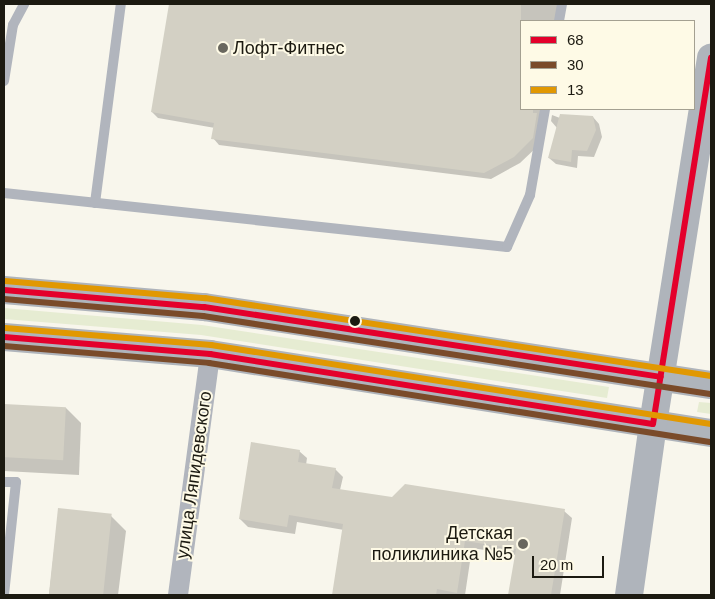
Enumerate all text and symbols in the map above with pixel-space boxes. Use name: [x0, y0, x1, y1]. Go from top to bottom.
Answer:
legend: [520, 20, 695, 110]
text: 68: [567, 31, 584, 48]
place label: Лофт-Фитнес: [233, 37, 344, 59]
marker: Лофт-Фитнес: [217, 42, 229, 54]
text: 30: [567, 56, 584, 73]
text: 13: [567, 81, 584, 98]
unlabelled marker: [350, 316, 360, 326]
street label: улица Ляпидевского: [172, 390, 216, 560]
place label: Детская поликлиника №5: [372, 523, 513, 566]
marker: Детская поликлиника №5: [517, 538, 529, 550]
scale bar: [535, 546, 608, 578]
text: 20 m: [540, 556, 573, 573]

